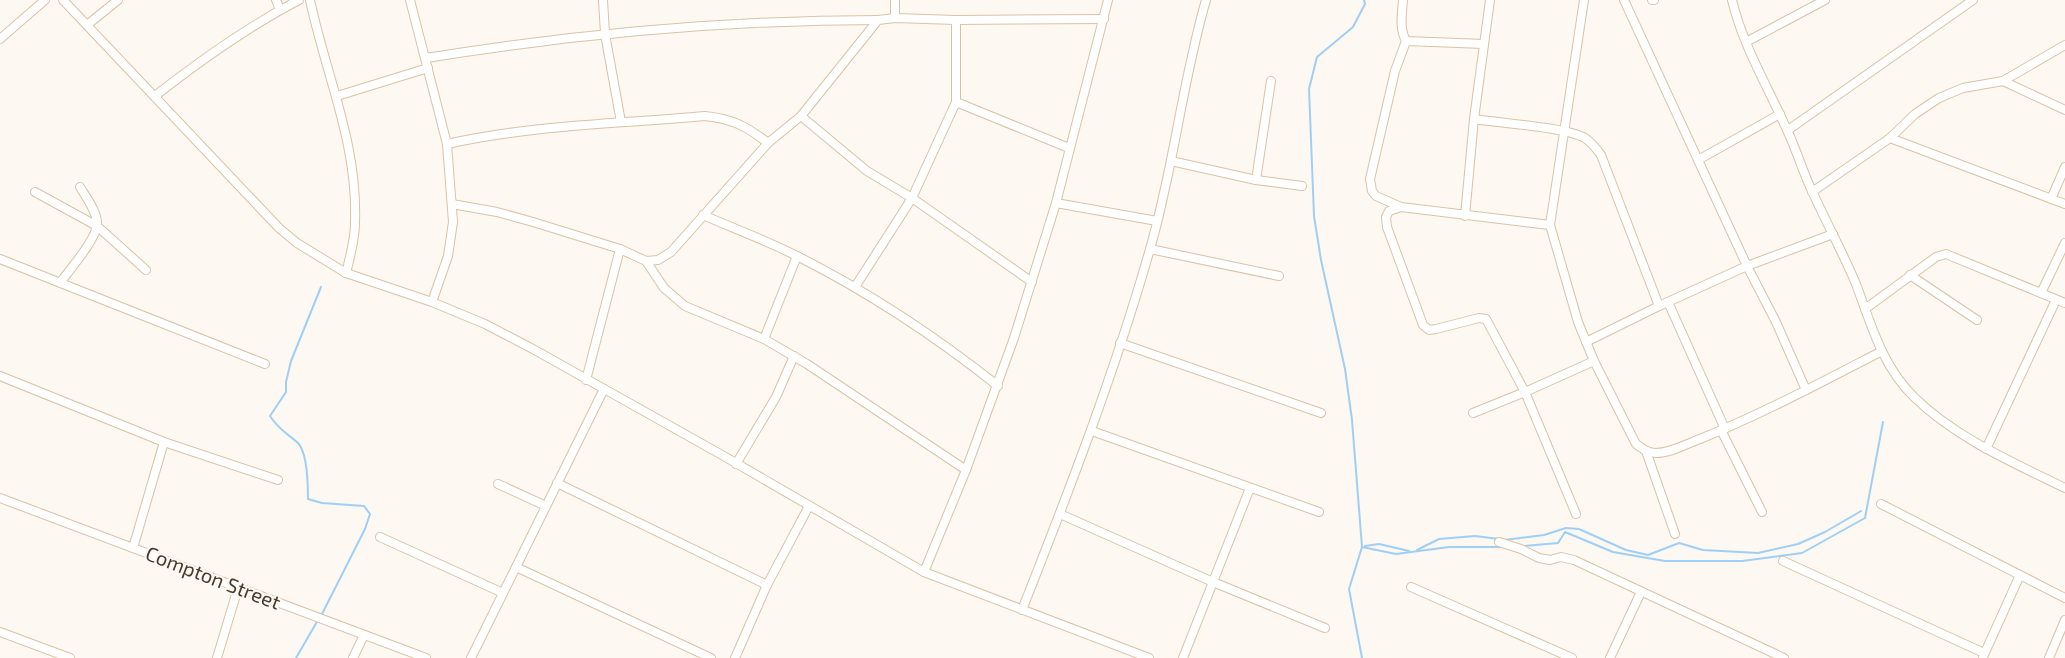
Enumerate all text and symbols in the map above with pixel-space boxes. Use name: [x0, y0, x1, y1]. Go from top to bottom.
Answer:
street label: Compton Street: [143, 540, 285, 614]

